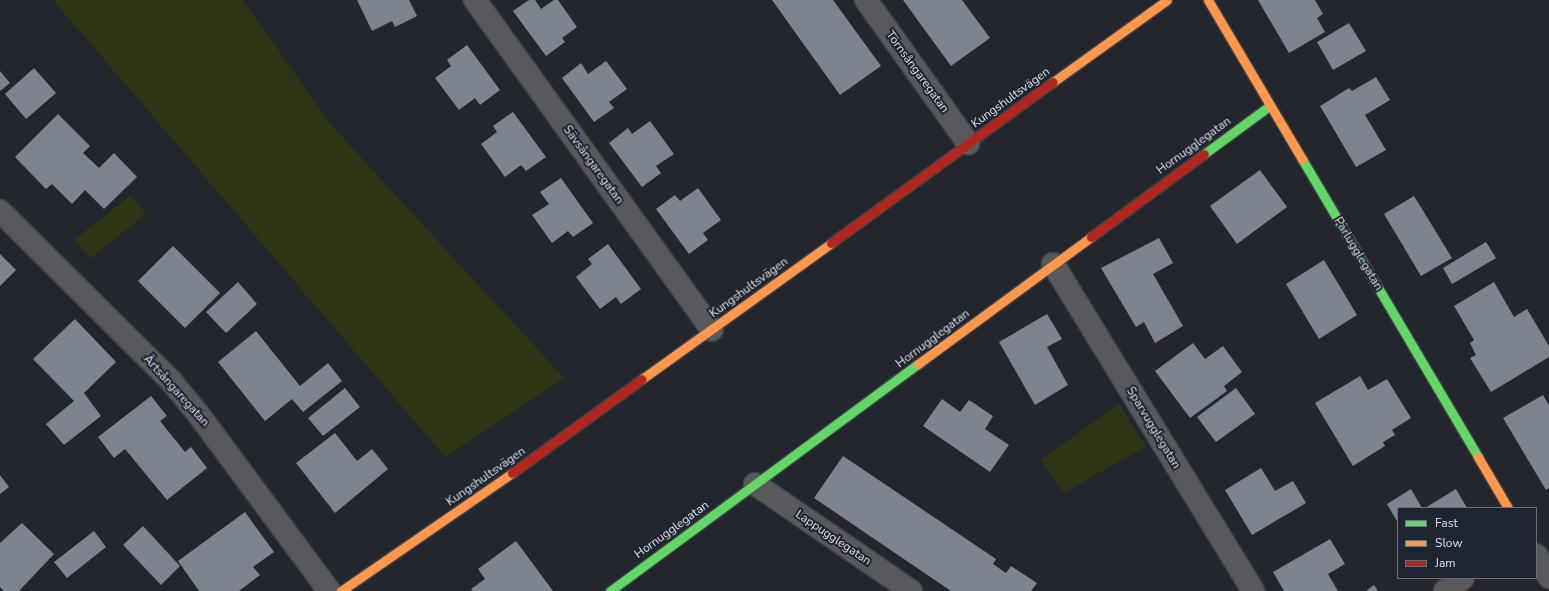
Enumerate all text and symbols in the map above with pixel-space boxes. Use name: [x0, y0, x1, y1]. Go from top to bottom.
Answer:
street label: Törnsångaregatan: [882, 28, 952, 116]
street label: Kungshultsvägen: [969, 65, 1053, 131]
street label: Hornugglegatan: [1154, 114, 1234, 178]
street label: Sävsångaregatan: [560, 123, 626, 207]
street label: Pärlugglegatan: [1330, 215, 1386, 293]
street label: Kungshultsvägen: [707, 255, 791, 321]
street label: Hornugglegatan: [893, 307, 973, 371]
street label: Ärtsångaregatan: [140, 352, 212, 430]
street label: Sparvugglegatan: [1123, 384, 1183, 472]
street label: Kungshultsvägen: [444, 444, 528, 510]
street label: Hornugglegatan: [632, 498, 712, 562]
street label: Lappugglegatan: [792, 507, 874, 569]
legend: [1397, 507, 1537, 579]
text: Fast: [1435, 515, 1458, 531]
text: Slow: [1435, 535, 1463, 551]
text: Jam: [1435, 555, 1456, 571]

